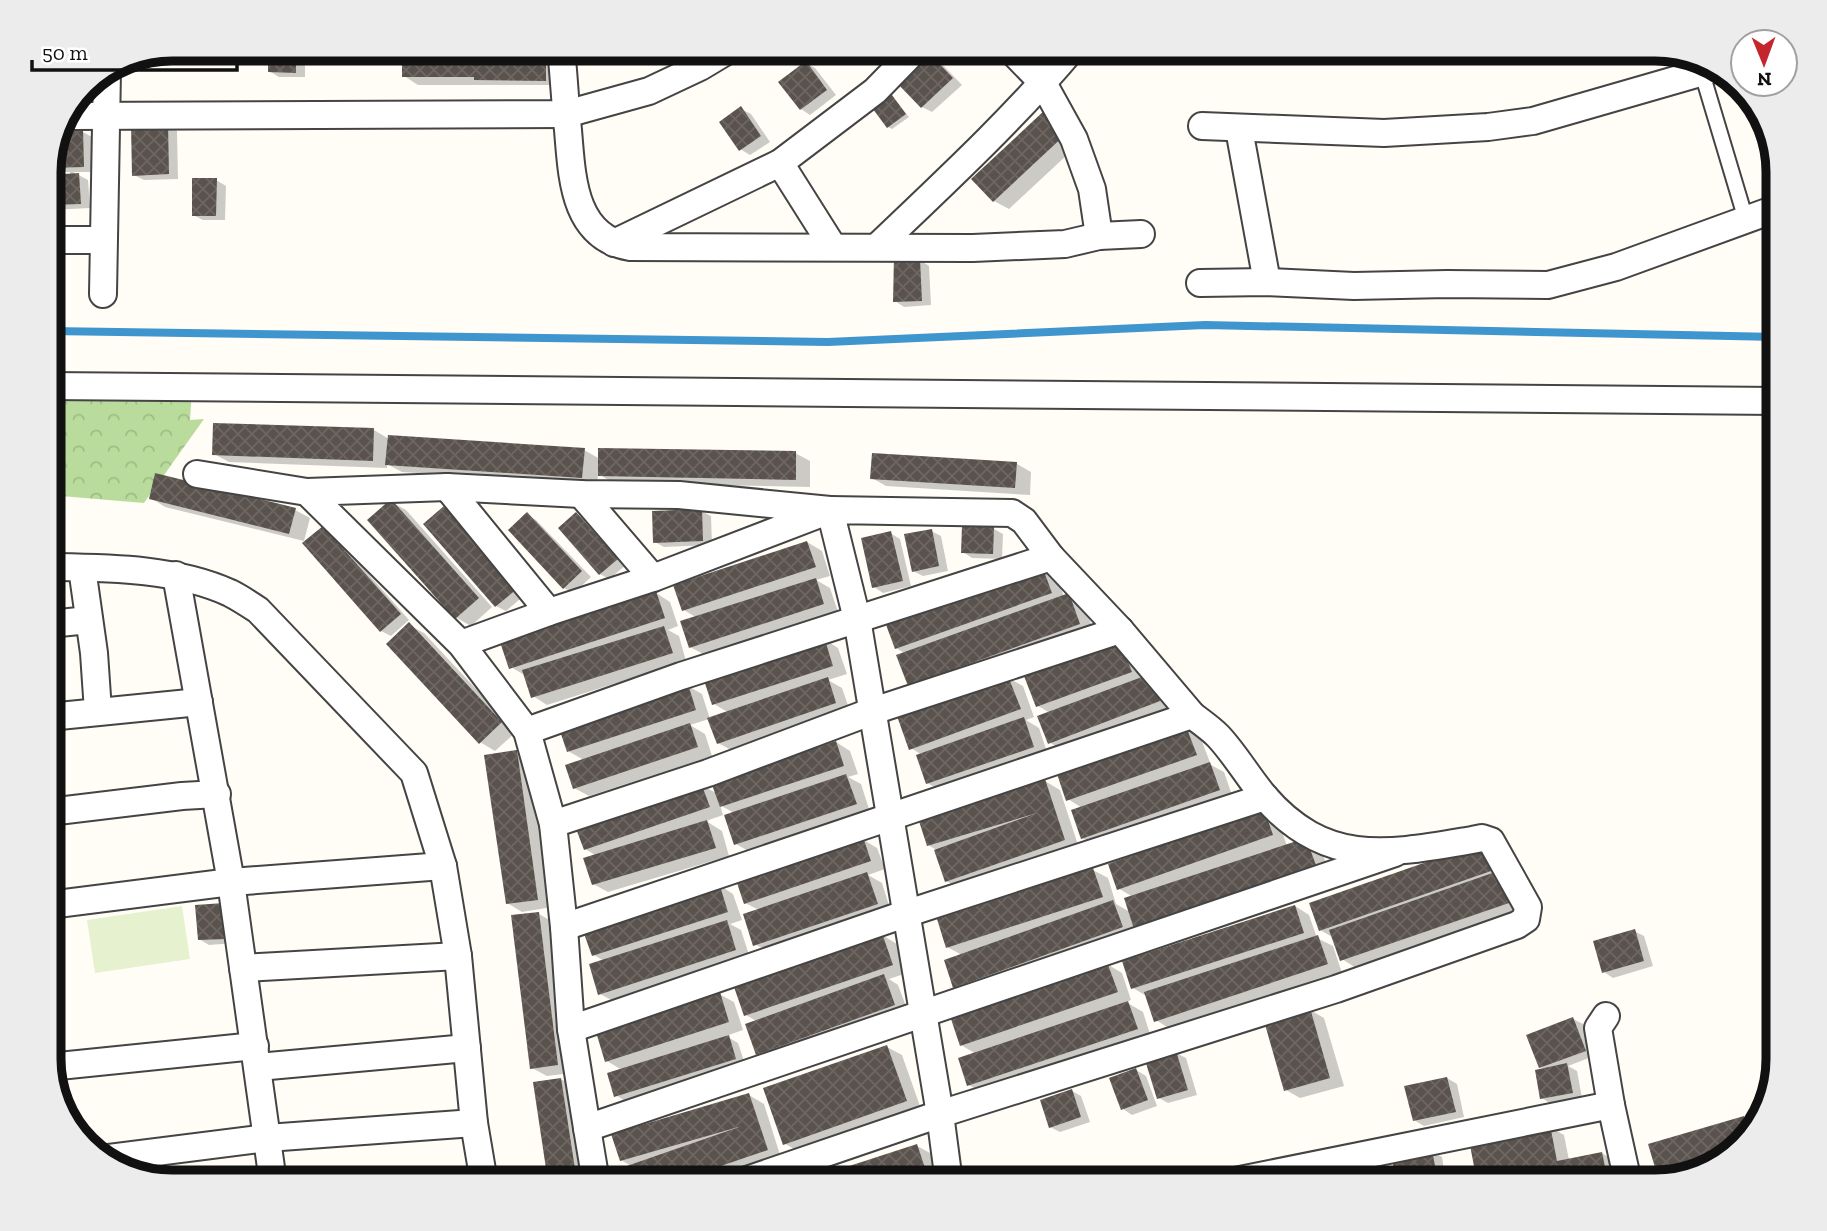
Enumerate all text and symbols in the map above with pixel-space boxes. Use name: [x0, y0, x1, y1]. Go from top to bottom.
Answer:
scale bar: [32, 28, 236, 72]
north arrow: [1729, 28, 1799, 98]
text: 50 m: [42, 40, 88, 65]
text: N: [1757, 68, 1772, 91]

